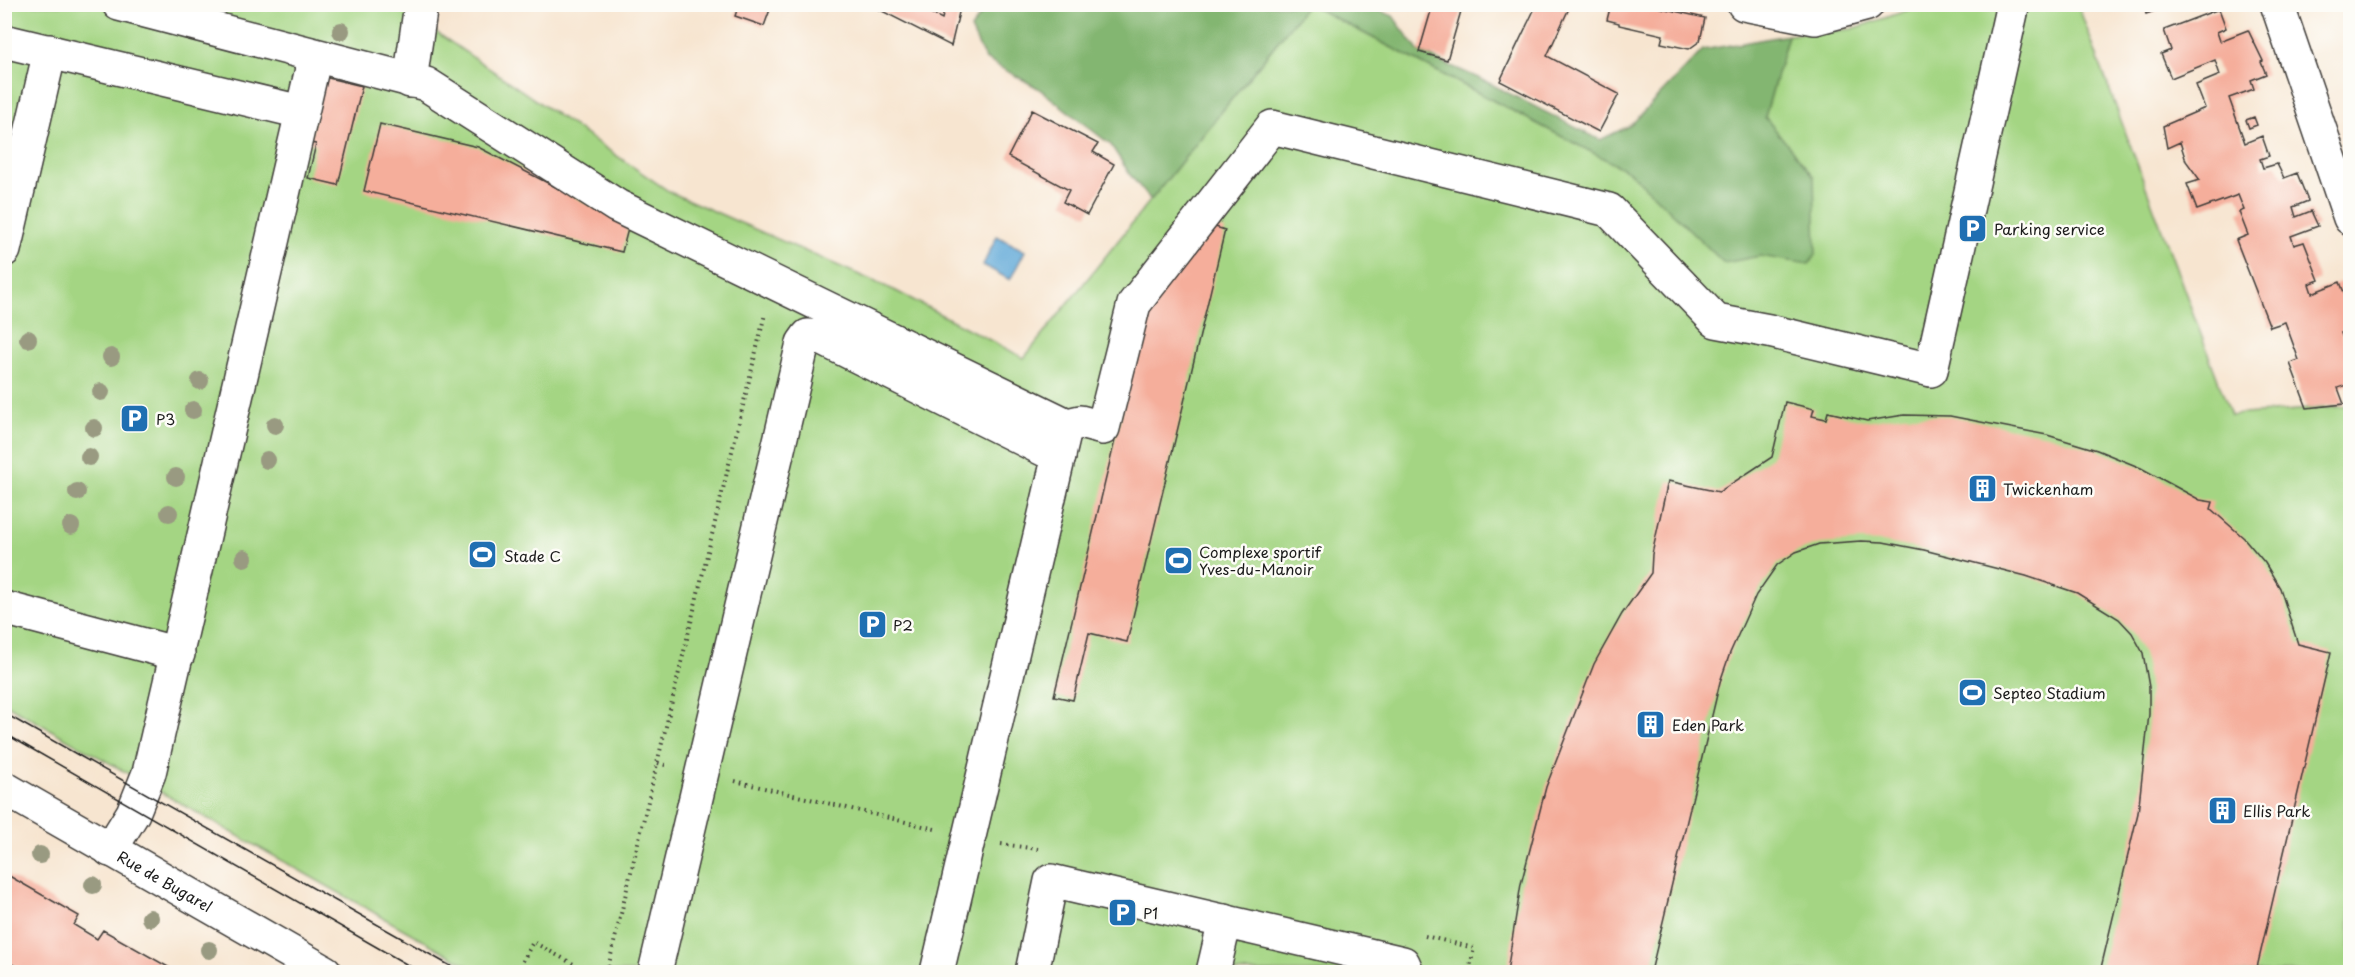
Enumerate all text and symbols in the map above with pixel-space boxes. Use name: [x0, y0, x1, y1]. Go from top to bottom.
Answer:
parking icon: Parking service: [1957, 212, 1989, 244]
place label: Parking service: [1994, 217, 2105, 240]
parking icon: P3: [119, 402, 151, 434]
place label: P3: [156, 407, 175, 430]
building icon: Twickenham: [1966, 472, 1998, 504]
place label: Twickenham: [2003, 477, 2093, 500]
sports icon: Stade C: [467, 539, 499, 571]
place label: Complexe sportif Yves-du-Manoir: [1199, 540, 1322, 580]
place label: Stade C: [504, 544, 561, 567]
sports icon: Complexe sportif Yves-du-Manoir: [1162, 544, 1194, 576]
parking icon: P2: [856, 608, 888, 640]
place label: P2: [893, 613, 913, 636]
sports icon: Septeo Stadium: [1956, 676, 1988, 708]
place label: Septeo Stadium: [1993, 681, 2106, 704]
building icon: Eden Park: [1635, 708, 1667, 740]
place label: Eden Park: [1672, 713, 1744, 736]
building icon: Ellis Park: [2206, 794, 2238, 826]
place label: Ellis Park: [2243, 799, 2310, 822]
street label: Rue de Bugarel: [114, 844, 217, 917]
parking icon: P1: [1106, 896, 1138, 928]
place label: P1: [1143, 901, 1158, 924]

